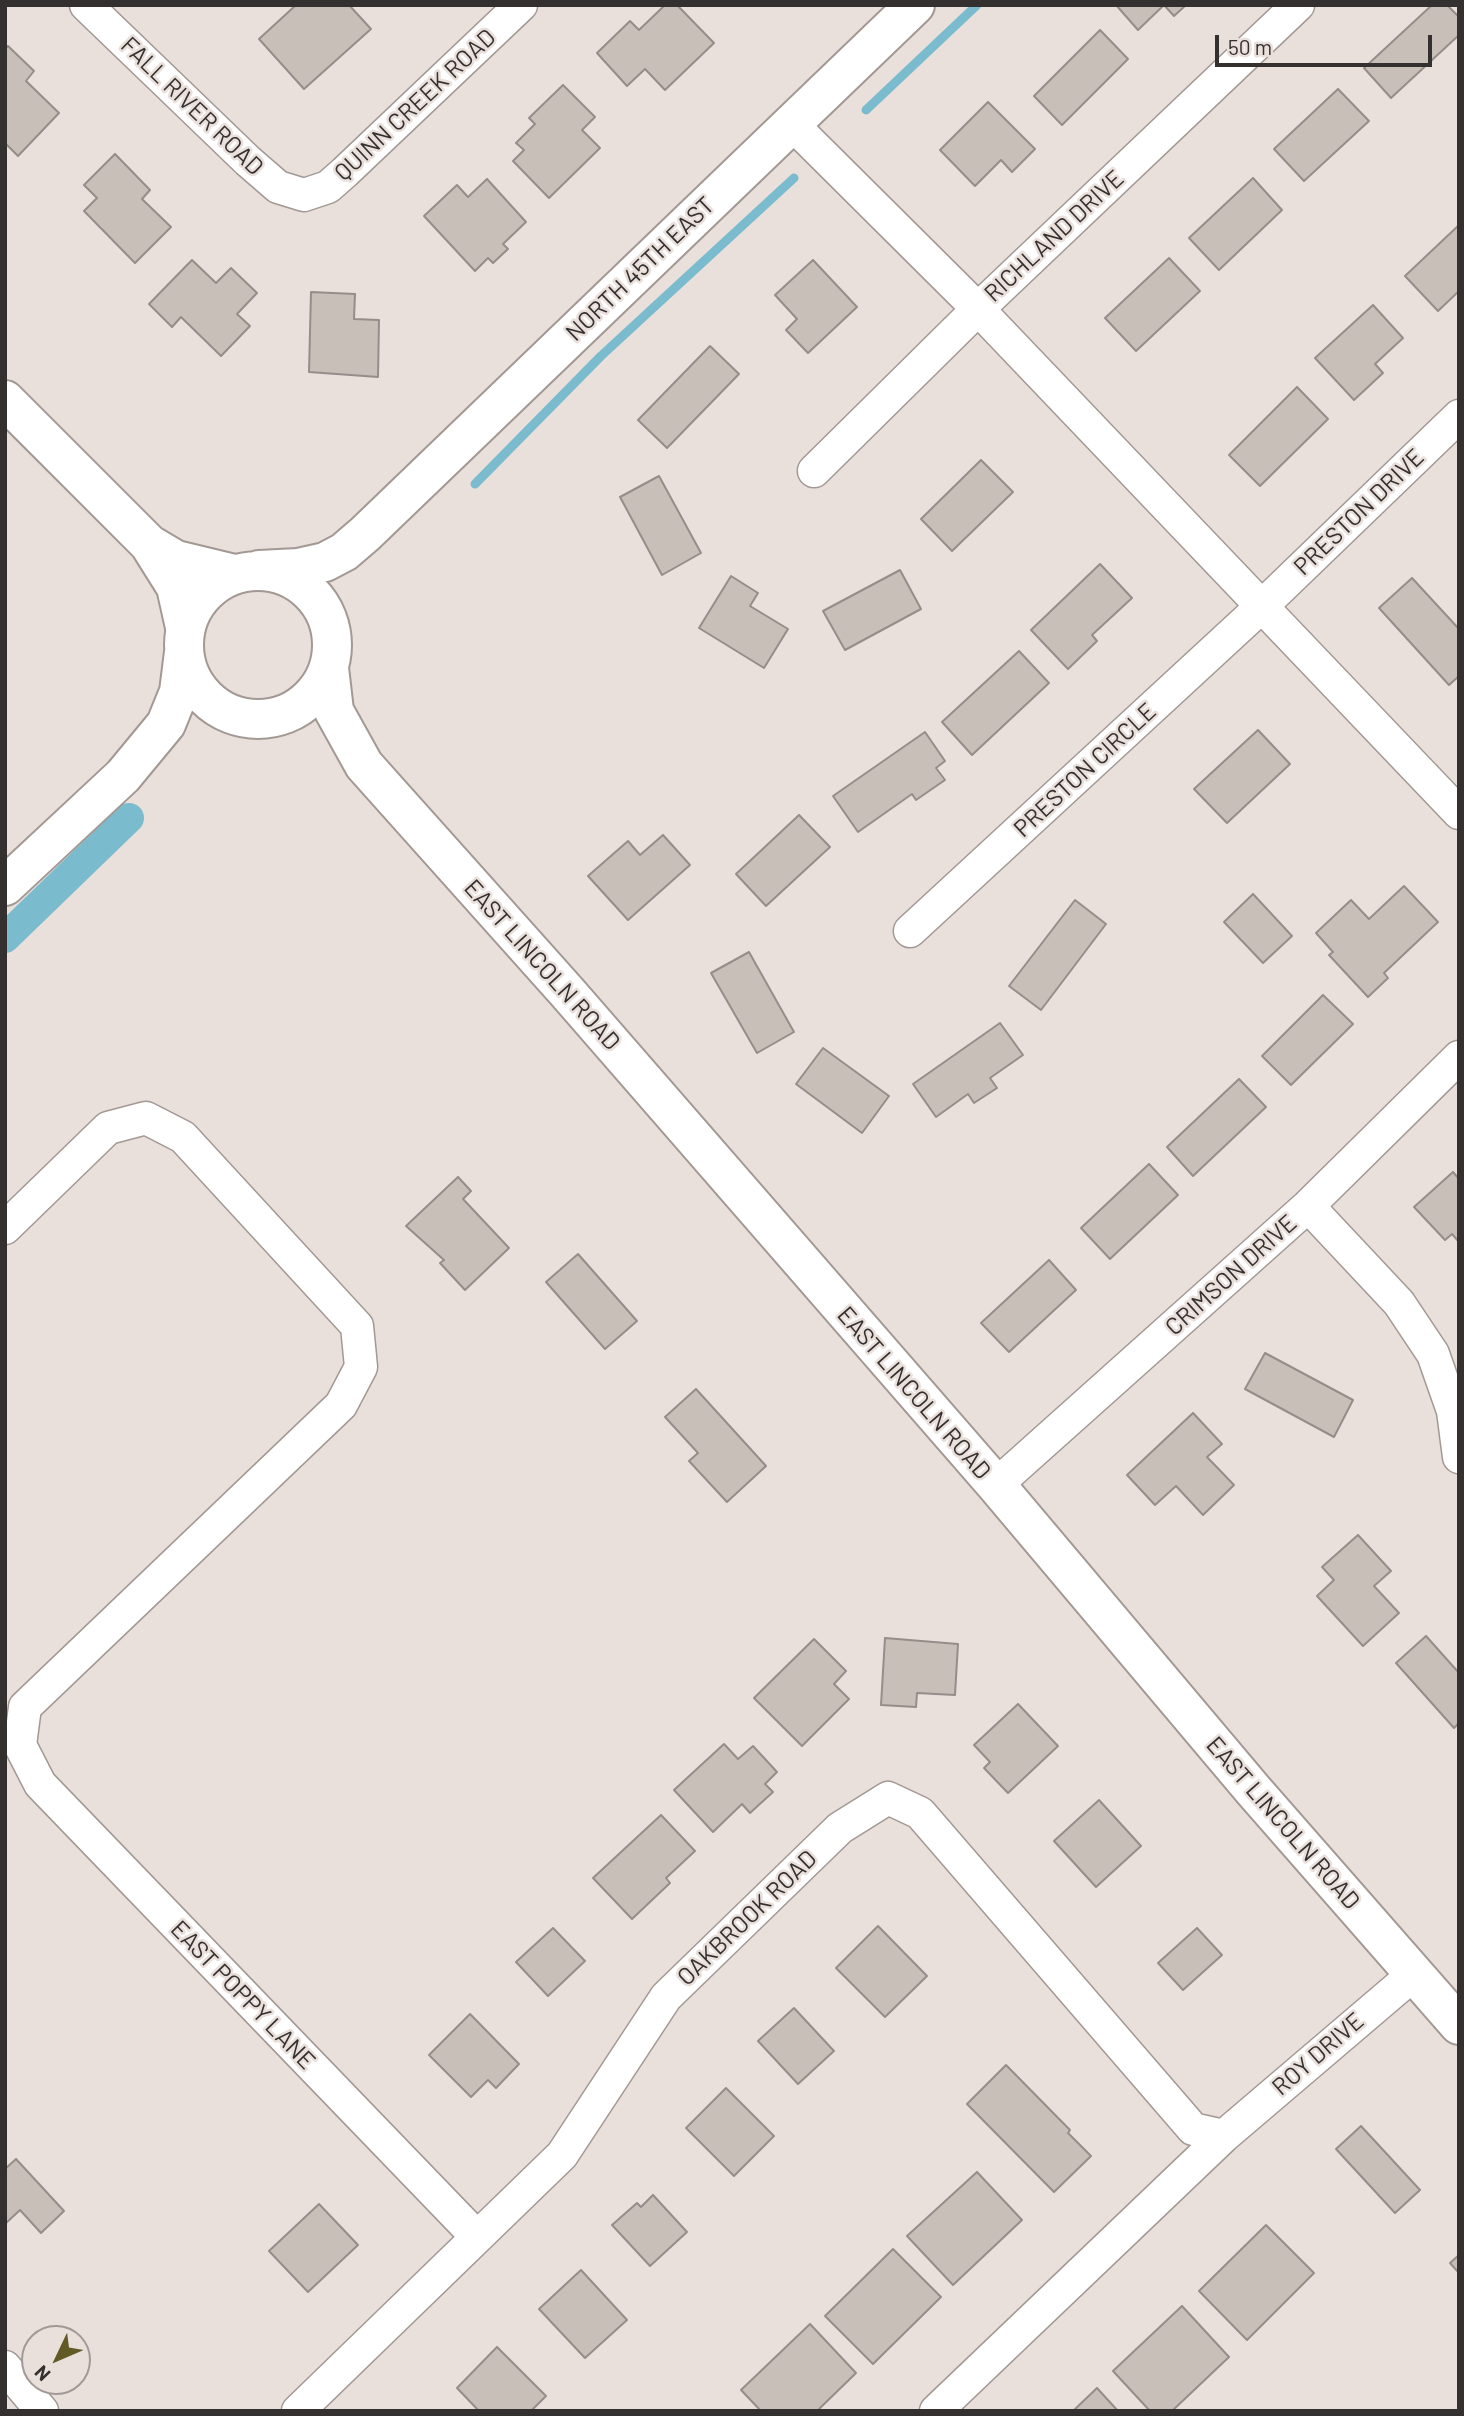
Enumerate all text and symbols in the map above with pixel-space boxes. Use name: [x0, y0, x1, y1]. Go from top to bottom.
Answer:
scale bar: [1219, 21, 1436, 65]
street label: QUINN CREEK ROAD: [329, 23, 501, 187]
street label: FALL RIVER ROAD: [115, 31, 269, 181]
text: 50 m: [1228, 34, 1272, 59]
street label: RICHLAND DRIVE: [978, 164, 1130, 308]
street label: NORTH 45TH EAST: [560, 191, 720, 347]
street label: PRESTON DRIVE: [1288, 443, 1430, 581]
street label: PRESTON CIRCLE: [1008, 697, 1162, 843]
street label: EAST LINCOLN ROAD: [458, 874, 626, 1056]
street label: CRIMSON DRIVE: [1159, 1209, 1303, 1341]
street label: EAST LINCOLN ROAD: [831, 1301, 997, 1485]
street label: EAST LINCOLN ROAD: [1200, 1731, 1366, 1915]
street label: OAKBROOK ROAD: [671, 1844, 823, 1992]
street label: EAST POPPY LANE: [165, 1915, 321, 2075]
street label: ROY DRIVE: [1266, 2006, 1370, 2102]
north arrow: [21, 2325, 91, 2395]
text: N: [29, 2361, 55, 2386]

